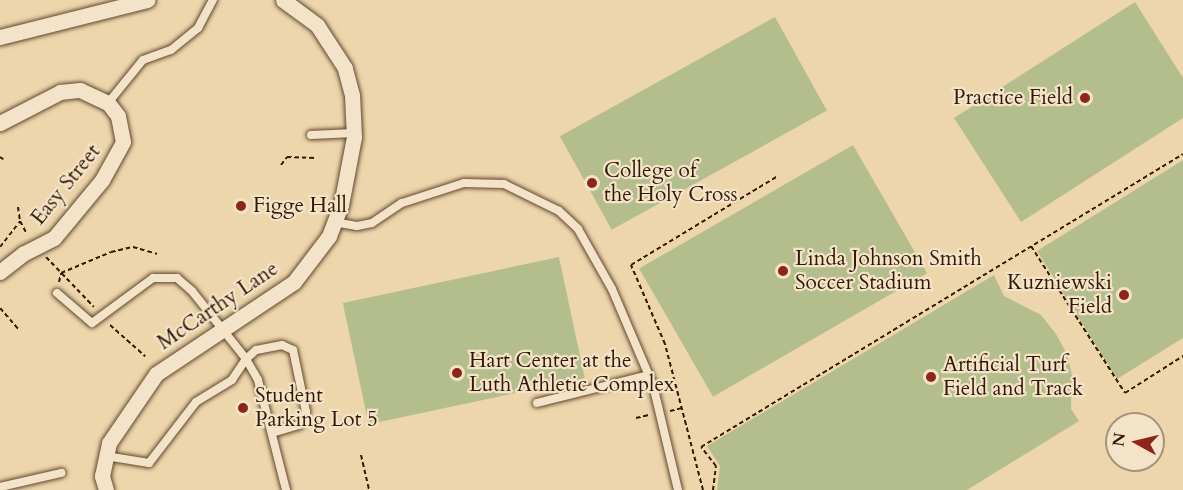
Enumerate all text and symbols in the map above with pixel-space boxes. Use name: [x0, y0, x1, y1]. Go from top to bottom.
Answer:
place label: Practice Field: [953, 85, 1073, 111]
marker: Practice Field: [1078, 91, 1092, 105]
street label: Easy Street: [26, 140, 106, 230]
place label: College of the Holy Cross: [604, 158, 737, 208]
marker: College of the Holy Cross: [585, 176, 599, 190]
place label: Figge Hall: [253, 193, 347, 219]
marker: Figge Hall: [234, 199, 248, 213]
place label: Linda Johnson Smith Soccer Stadium: [795, 246, 982, 296]
street label: McCarthy Lane: [153, 256, 283, 356]
marker: Linda Johnson Smith Soccer Stadium: [776, 264, 790, 278]
place label: Kuzniewski Field: [1007, 270, 1112, 320]
marker: Kuzniewski Field: [1117, 288, 1131, 302]
place label: Hart Center at the Luth Athletic Complex: [469, 348, 674, 398]
place label: Artificial Turf Field and Track: [943, 352, 1083, 402]
marker: Hart Center at the Luth Athletic Complex: [450, 366, 464, 380]
marker: Artificial Turf Field and Track: [924, 370, 938, 384]
place label: Student Parking Lot 5: [255, 383, 378, 433]
marker: Student Parking Lot 5: [236, 401, 250, 415]
north arrow: [1105, 412, 1165, 472]
text: N: [1107, 431, 1131, 448]

